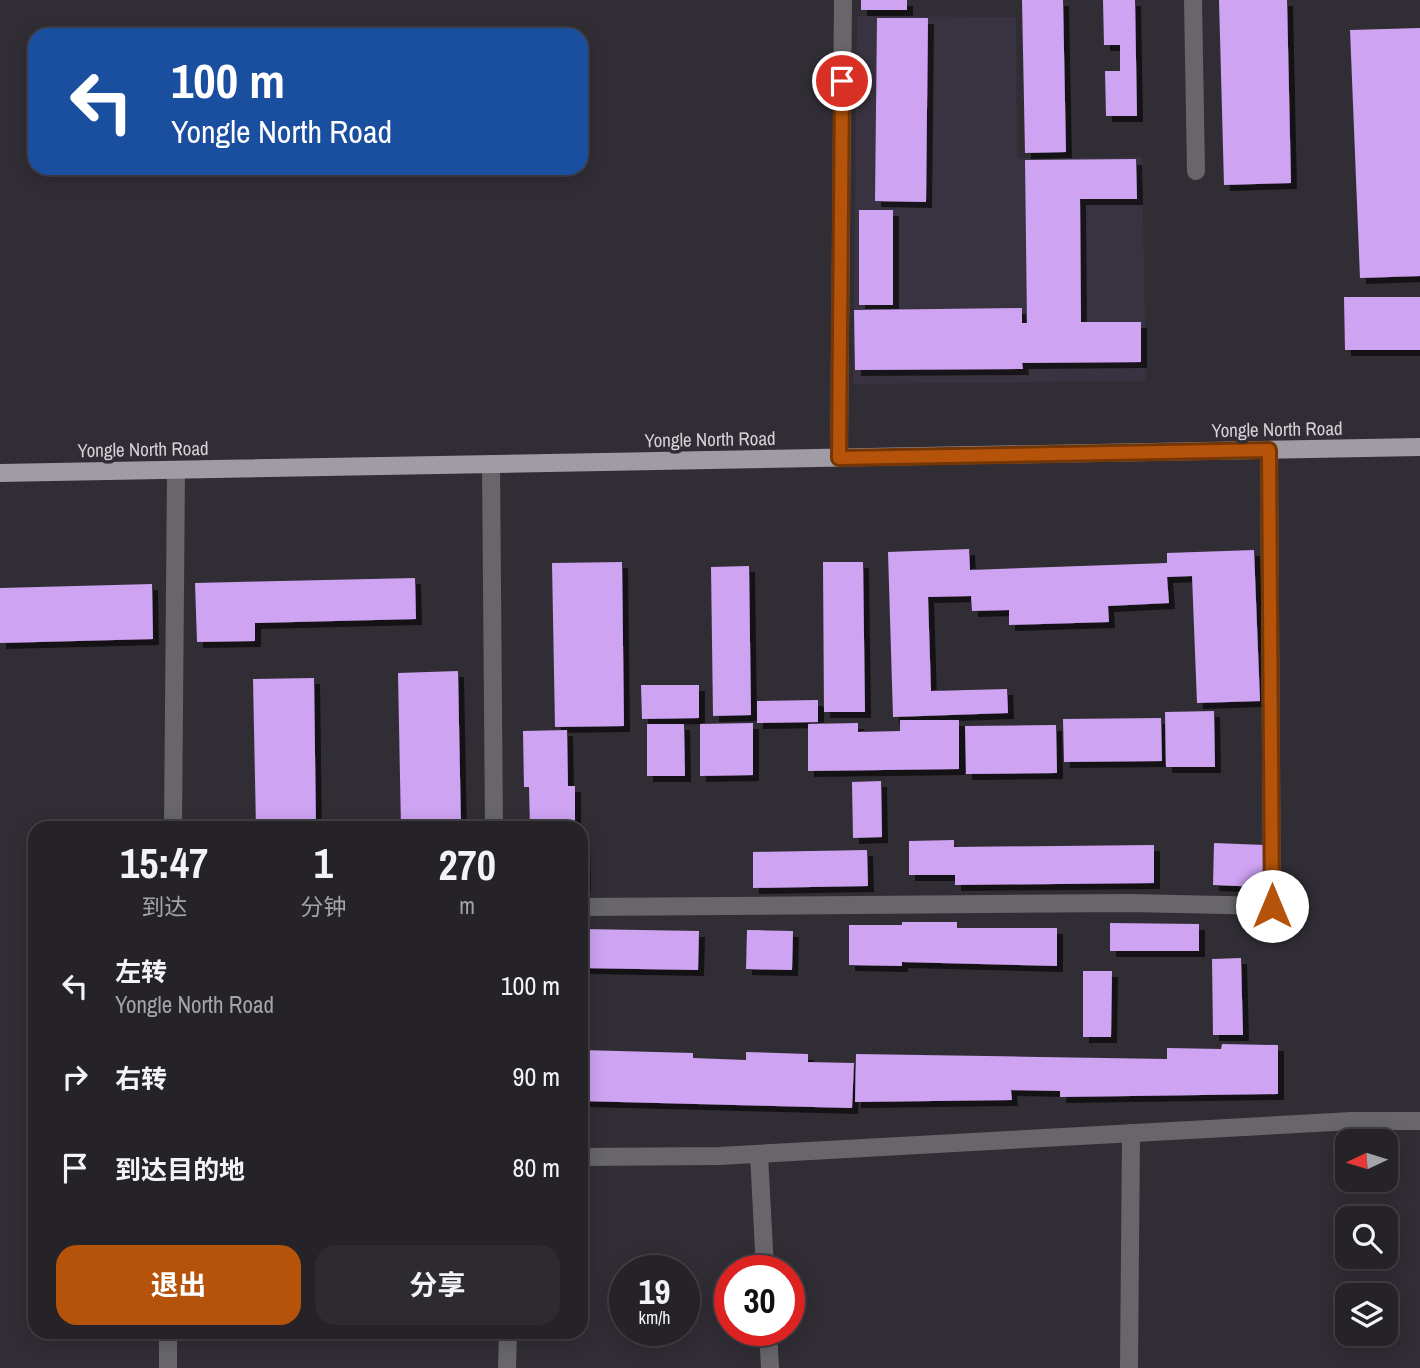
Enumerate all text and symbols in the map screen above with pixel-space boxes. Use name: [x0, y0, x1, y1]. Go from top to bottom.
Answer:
text: 100 m: [171, 47, 285, 113]
pin: [812, 51, 872, 111]
icon: left: [56, 56, 147, 147]
icon: arrive: [823, 62, 861, 100]
text: Yongle North Road: [171, 110, 392, 153]
street label: Yongle North Road: [1211, 415, 1343, 443]
street label: Yongle North Road: [644, 425, 776, 453]
street label: Yongle North Road: [77, 435, 209, 463]
text: 15:47: [120, 835, 208, 891]
text: 1: [314, 835, 333, 891]
text: 270: [438, 837, 496, 893]
position arrow: [1235, 869, 1309, 943]
text: m: [459, 890, 475, 921]
text: 到达: [141, 891, 187, 922]
text: 分钟: [300, 891, 346, 922]
text: 左转: [115, 954, 167, 989]
icon: left: [56, 967, 94, 1005]
text: 100 m: [501, 968, 560, 1003]
text: Yongle North Road: [115, 989, 274, 1020]
icon: right: [56, 1058, 94, 1096]
text: 90 m: [513, 1059, 560, 1094]
text: 右转: [115, 1061, 167, 1096]
north arrow: [1335, 1129, 1398, 1192]
map controls: [1335, 1129, 1398, 1346]
icon: arrive: [56, 1149, 94, 1187]
text: 80 m: [513, 1150, 560, 1185]
text: 到达目的地: [115, 1152, 245, 1187]
button: search: [1335, 1206, 1398, 1269]
button: 退出: [56, 1245, 301, 1325]
button: 分享: [315, 1245, 560, 1325]
speed limit sign: 30: [714, 1255, 805, 1346]
text: 19: [639, 1268, 670, 1315]
button: layers: [1335, 1283, 1398, 1346]
text: km/h: [639, 1305, 671, 1330]

